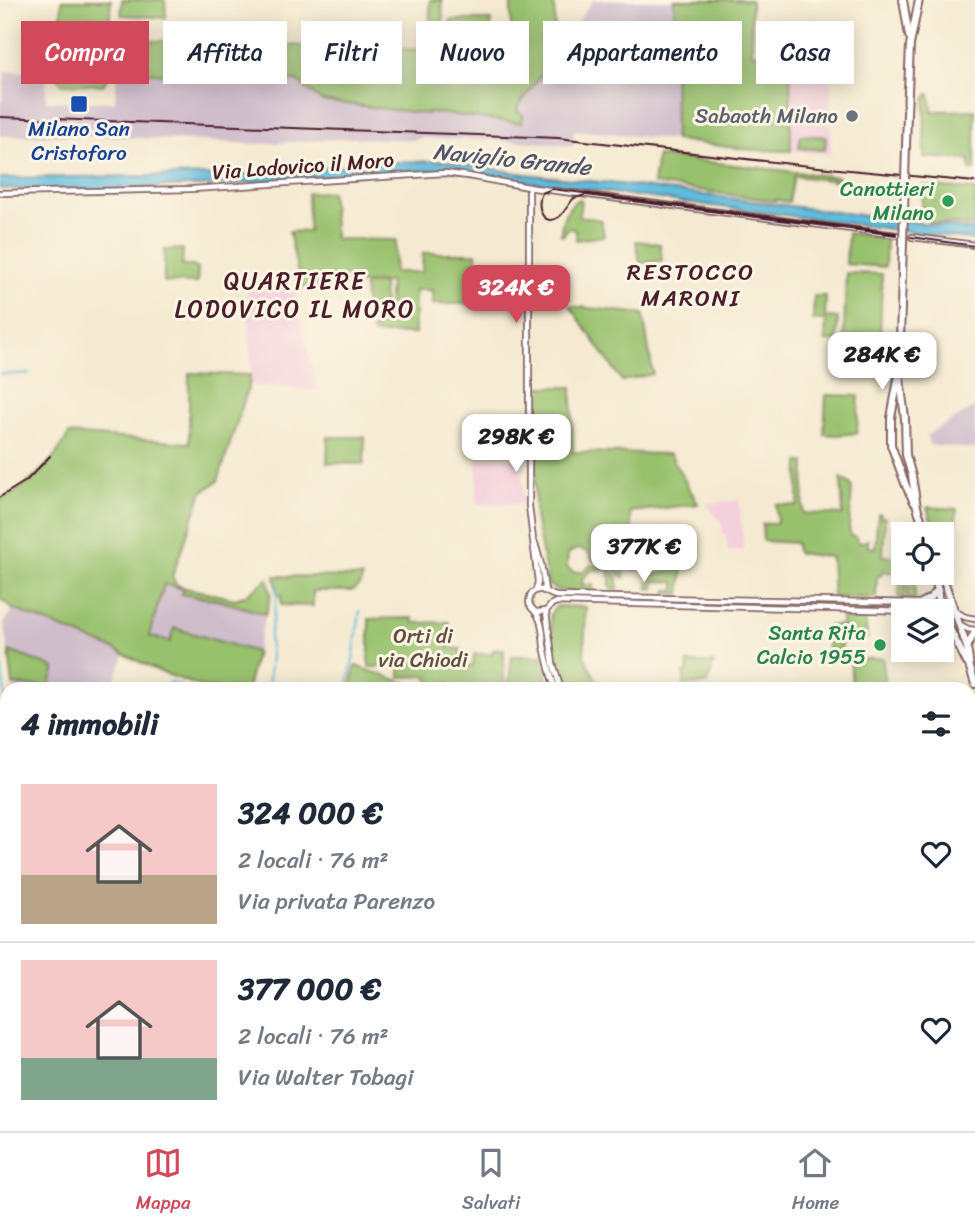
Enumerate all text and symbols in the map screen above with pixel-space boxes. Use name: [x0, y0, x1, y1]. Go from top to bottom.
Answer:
chip: Compra: [21, 21, 149, 84]
chip: Affitta: [163, 21, 287, 84]
chip: Filtri: [301, 21, 402, 84]
chip: Nuovo: [416, 21, 529, 84]
chip: Appartamento: [543, 21, 742, 84]
chip: Casa: [756, 21, 854, 84]
marker: Milano San Cristoforo: [69, 94, 89, 114]
place label: Sabaoth Milano: [695, 97, 838, 135]
marker: Sabaoth Milano: [844, 108, 860, 124]
place label: Milano San Cristoforo: [28, 110, 130, 172]
water label: Naviglio Grande: [431, 131, 594, 188]
street label: Via Lodovico il Moro: [211, 141, 395, 191]
place label: Canottieri Milano: [840, 170, 935, 232]
marker: Canottieri Milano: [940, 193, 956, 209]
district label: RESTOCCO MARONI: [627, 252, 755, 319]
district label: QUARTIERE LODOVICO IL MORO: [174, 260, 416, 330]
pin: 324K €: [459, 266, 573, 325]
text: 324K €: [478, 267, 554, 308]
pin: 284K €: [825, 332, 939, 392]
text: 284K €: [844, 334, 920, 375]
pin: 298K €: [459, 414, 573, 474]
text: 298K €: [478, 416, 554, 457]
map controls: [891, 522, 954, 662]
button: locate: [891, 522, 954, 585]
pin: 377K €: [587, 524, 701, 584]
text: 377K €: [607, 526, 681, 567]
button: layers: [891, 599, 954, 662]
place label: Santa Rita Calcio 1955: [757, 614, 866, 676]
park label: Orti di via Chiodi: [379, 617, 469, 679]
marker: Santa Rita Calcio 1955: [872, 637, 888, 653]
text: 4 immobili: [21, 697, 158, 751]
icon: filters: [917, 705, 955, 743]
text: 324 000 €: [238, 786, 383, 840]
icon: home: [77, 812, 161, 896]
icon: heart: [917, 835, 955, 873]
text: 2 locali · 76 m²: [238, 840, 388, 881]
text: Via privata Parenzo: [238, 881, 435, 922]
text: 377 000 €: [238, 962, 381, 1016]
icon: home: [77, 988, 161, 1072]
icon: heart: [917, 1011, 955, 1049]
text: 2 locali · 76 m²: [238, 1016, 388, 1057]
text: Via Walter Tobagi: [238, 1057, 414, 1098]
tab: Mappa: [136, 1144, 190, 1219]
tab: Salvati: [462, 1144, 520, 1219]
tab: Home: [792, 1144, 839, 1219]

